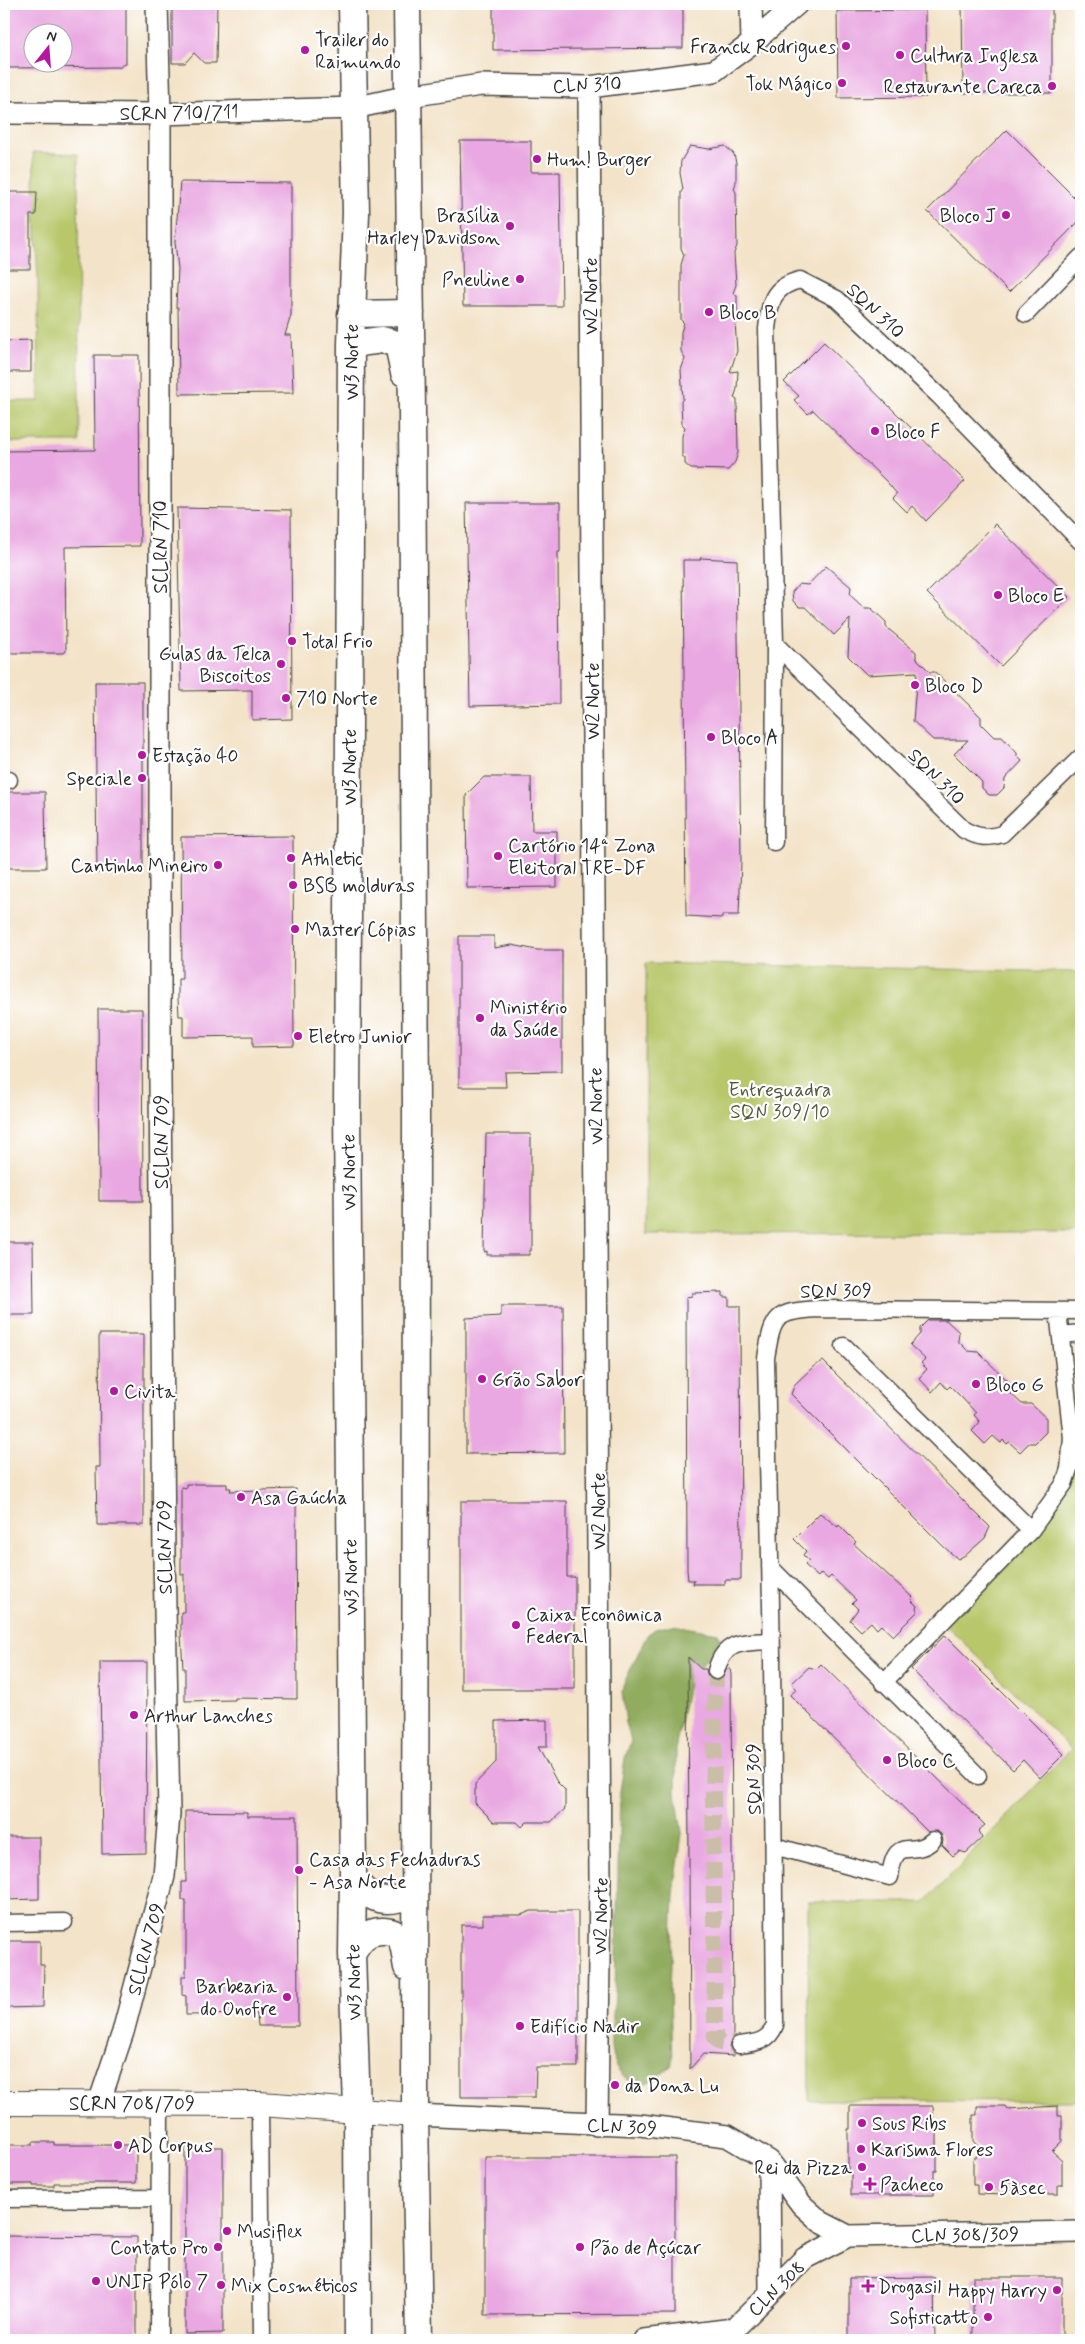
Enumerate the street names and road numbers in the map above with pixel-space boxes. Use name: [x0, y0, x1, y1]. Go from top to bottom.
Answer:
street label: CLN 310: [552, 71, 622, 100]
street label: SCRN 710/711: [119, 100, 239, 127]
street label: W2 Norte: [579, 257, 604, 335]
street label: SQN 310: [841, 278, 909, 344]
street label: W3 Norte: [340, 324, 365, 400]
street label: SCLRN 710: [149, 500, 174, 594]
street label: W2 Norte: [581, 662, 606, 740]
street label: W3 Norte: [338, 729, 363, 805]
street label: SQN 310: [902, 743, 970, 811]
street label: W2 Norte: [583, 1067, 610, 1145]
street label: SCLRN 709: [150, 1095, 175, 1189]
street label: W3 Norte: [336, 1133, 363, 1210]
street label: SQN 309: [800, 1278, 872, 1305]
street label: W2 Norte: [587, 1472, 612, 1550]
street label: SCLRN 709: [152, 1499, 179, 1595]
street label: W3 Norte: [338, 1538, 365, 1615]
street label: SQN 309: [741, 1743, 768, 1815]
street label: W2 Norte: [588, 1877, 615, 1955]
street label: SCLRN 709: [122, 1900, 171, 1998]
street label: W3 Norte: [341, 1943, 368, 2020]
street label: SCRN 708/709: [69, 2092, 195, 2117]
street label: CLN 309: [586, 2113, 658, 2142]
street label: CLN 308/309: [911, 2222, 1019, 2249]
street label: CLN 308: [743, 2256, 811, 2323]

